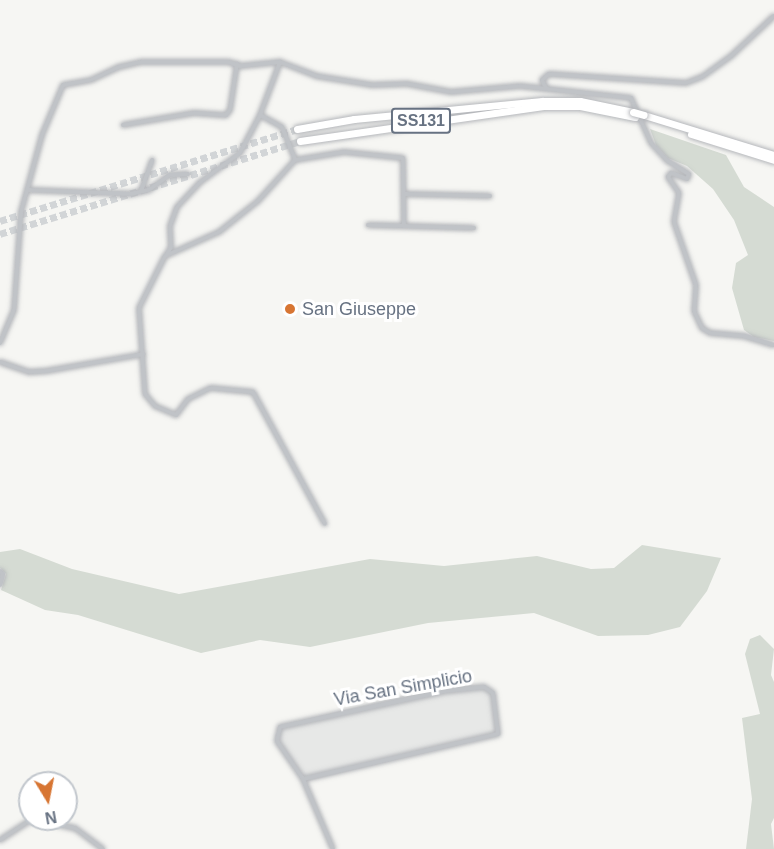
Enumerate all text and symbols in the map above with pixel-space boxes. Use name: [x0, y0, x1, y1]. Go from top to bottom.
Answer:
road number: SS131: [390, 108, 452, 134]
place label: San Giuseppe: [302, 298, 416, 320]
marker: San Giuseppe: [283, 302, 297, 316]
street label: Via San Simplicio: [332, 665, 474, 711]
north arrow: [18, 771, 78, 831]
text: N: [44, 808, 58, 827]

